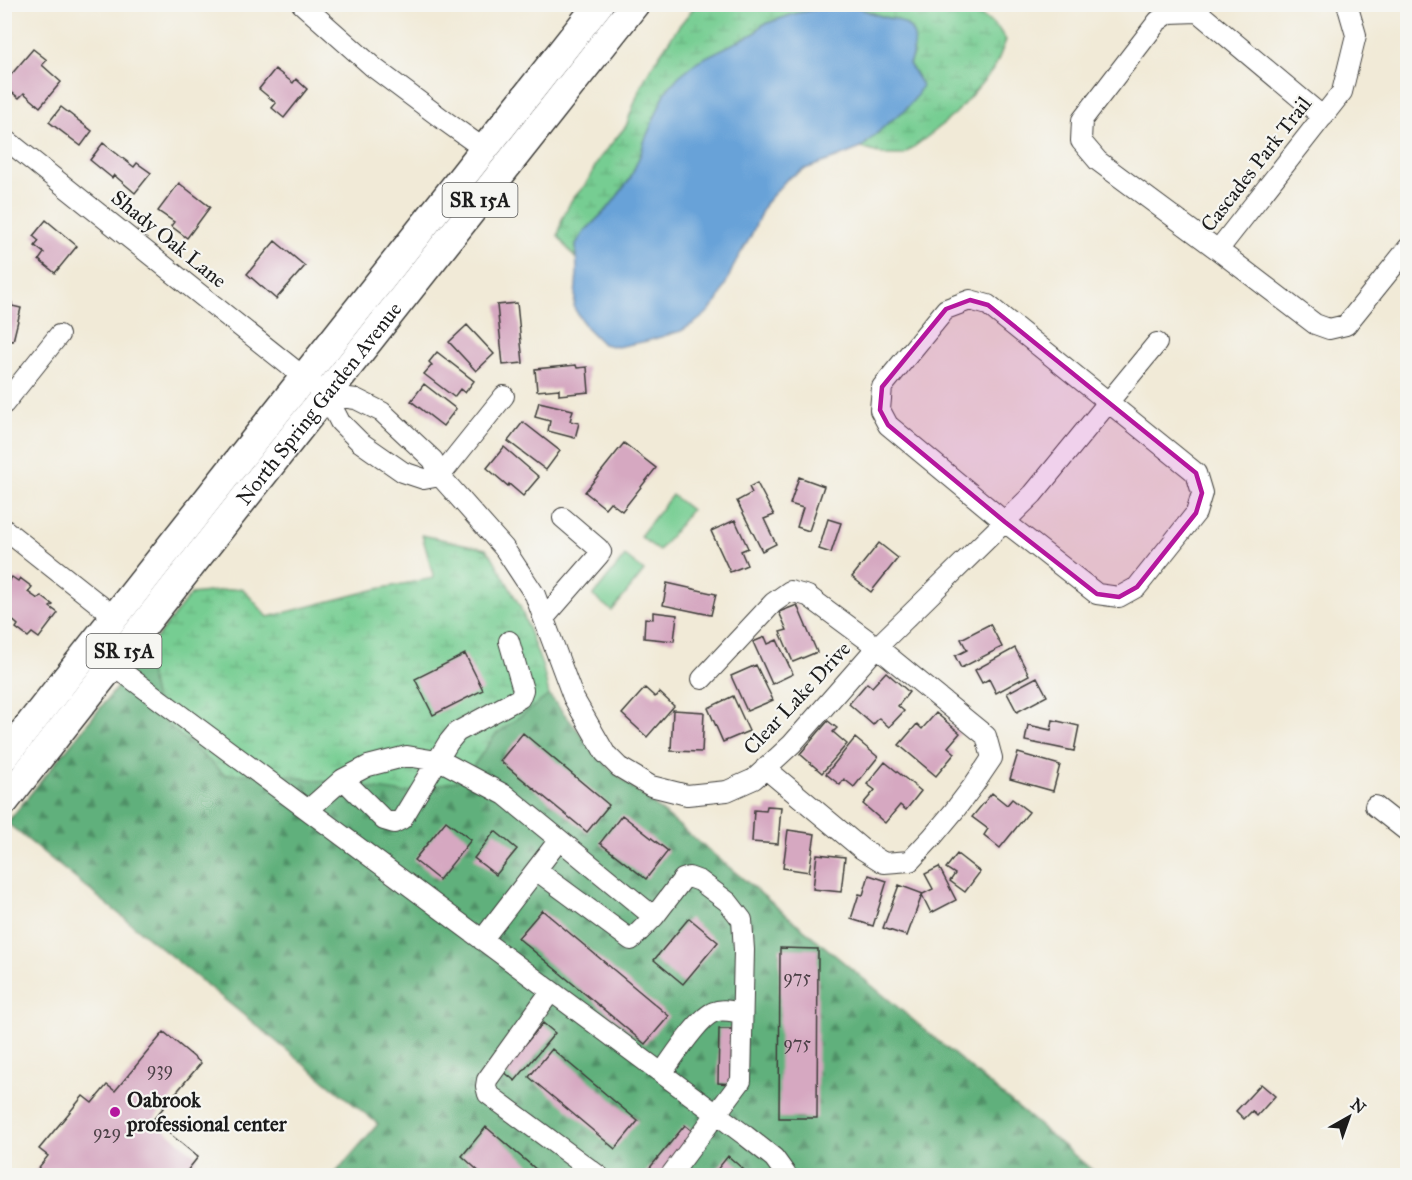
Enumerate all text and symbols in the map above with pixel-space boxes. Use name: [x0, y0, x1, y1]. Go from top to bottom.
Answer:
street label: Cascades Park Trail: [1195, 91, 1317, 237]
road number: SR 15A: [442, 183, 518, 217]
street label: Shady Oak Lane: [106, 185, 232, 294]
street label: North Spring Garden Avenue: [231, 296, 408, 510]
road number: SR 15A: [86, 634, 162, 668]
street label: Clear Lake Drive: [738, 636, 856, 760]
house number: 975: [783, 966, 811, 988]
house number: 975: [783, 1032, 811, 1054]
house number: 939: [147, 1058, 173, 1080]
place label: Oabrook professional center: [126, 1087, 288, 1137]
north arrow: [1319, 1087, 1379, 1147]
text: N: [1347, 1094, 1370, 1118]
marker: Oabrook professional center: [108, 1105, 122, 1119]
house number: 929: [93, 1121, 121, 1143]

